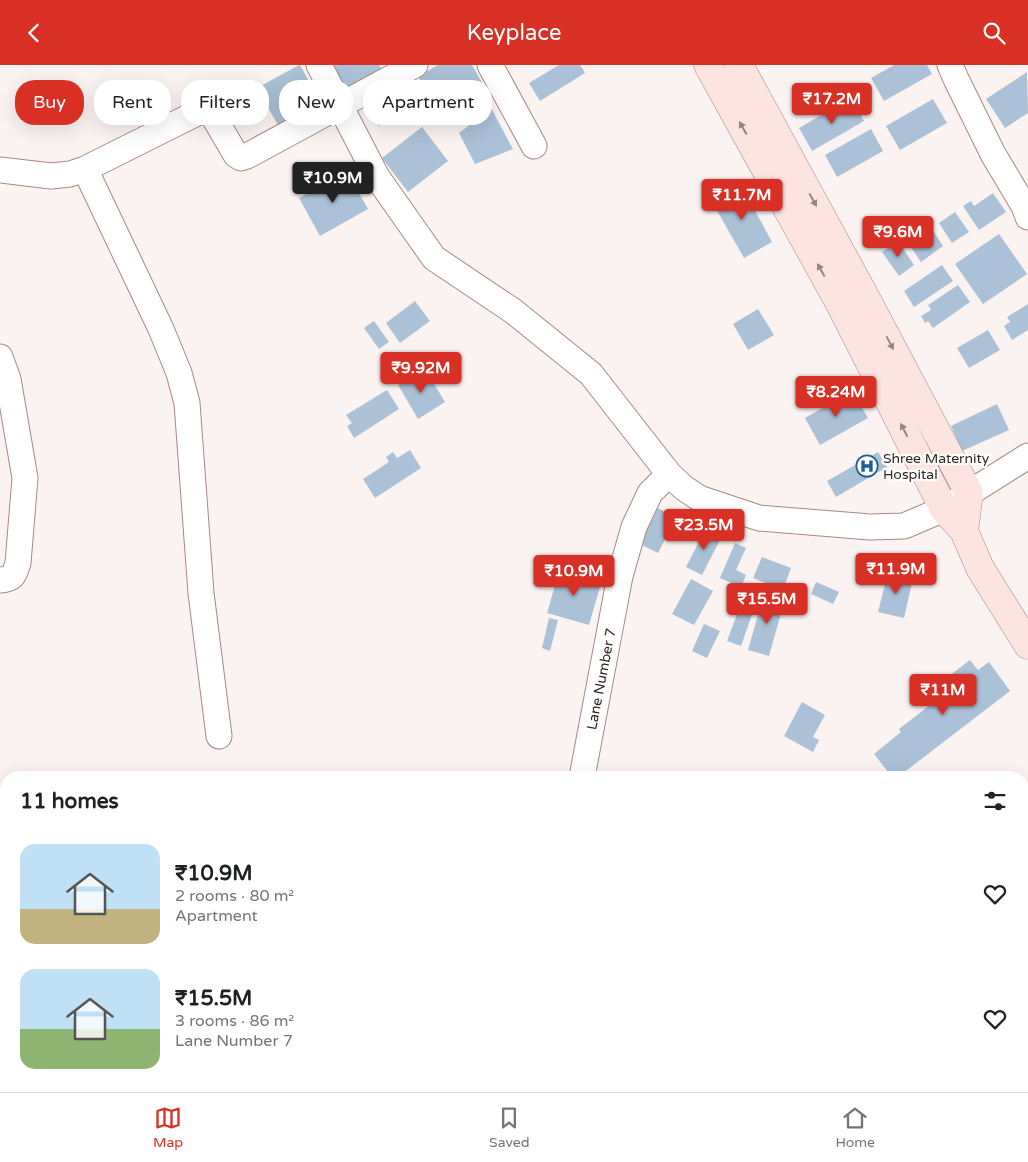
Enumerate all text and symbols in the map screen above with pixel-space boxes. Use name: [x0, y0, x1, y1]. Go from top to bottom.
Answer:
icon: back: [20, 19, 48, 47]
icon: search: [980, 19, 1008, 47]
text: Keyplace: [467, 20, 561, 46]
chip: Buy: [15, 80, 84, 125]
chip: Rent: [94, 80, 171, 125]
chip: Filters: [181, 80, 269, 125]
chip: New: [279, 80, 353, 125]
chip: Apartment: [363, 80, 492, 125]
pin: ₹17.2M: [791, 83, 873, 125]
text: ₹17.2M: [803, 89, 861, 109]
one-way arrow: [739, 120, 747, 135]
pin: ₹10.9M: [292, 161, 374, 204]
text: ₹10.9M: [303, 168, 363, 188]
pin: ₹11.7M: [701, 179, 783, 221]
text: ₹11.7M: [713, 185, 771, 205]
one-way arrow: [809, 193, 817, 207]
pin: ₹9.6M: [863, 215, 933, 258]
text: ₹9.6M: [873, 222, 923, 242]
one-way arrow: [817, 263, 825, 277]
one-way arrow: [886, 336, 894, 350]
pin: ₹9.92M: [380, 351, 462, 394]
text: ₹9.92M: [391, 358, 451, 378]
pin: ₹8.24M: [795, 375, 877, 418]
text: ₹8.24M: [806, 382, 866, 402]
one-way arrow: [900, 423, 908, 437]
place label: Shree Maternity Hospital: [883, 450, 990, 483]
hospital icon: Shree Maternity Hospital: [855, 454, 879, 478]
pin: ₹23.5M: [663, 509, 745, 551]
text: ₹23.5M: [674, 515, 734, 535]
pin: ₹11.9M: [855, 553, 937, 595]
pin: ₹10.9M: [533, 555, 615, 597]
text: ₹11.9M: [866, 559, 926, 579]
text: ₹10.9M: [544, 561, 604, 581]
pin: ₹15.5M: [726, 583, 808, 625]
text: ₹15.5M: [738, 589, 796, 609]
street label: Lane Number 7: [583, 627, 620, 731]
pin: ₹11M: [913, 673, 973, 716]
text: ₹11M: [921, 680, 965, 700]
icon: filters: [981, 787, 1009, 815]
text: 11 homes: [20, 789, 119, 814]
text: ₹10.9M: [175, 861, 253, 886]
icon: home: [60, 864, 120, 924]
icon: heart: [981, 880, 1009, 908]
text: 2 rooms · 80 m²: [175, 886, 294, 906]
text: Apartment: [175, 906, 258, 926]
text: ₹15.5M: [175, 986, 252, 1011]
icon: home: [60, 989, 120, 1049]
icon: heart: [981, 1005, 1009, 1033]
text: 3 rooms · 86 m²: [175, 1011, 294, 1031]
text: Lane Number 7: [175, 1031, 293, 1051]
tab: Map: [153, 1104, 183, 1151]
tab: Saved: [489, 1104, 530, 1151]
tab: Home: [835, 1104, 875, 1151]

